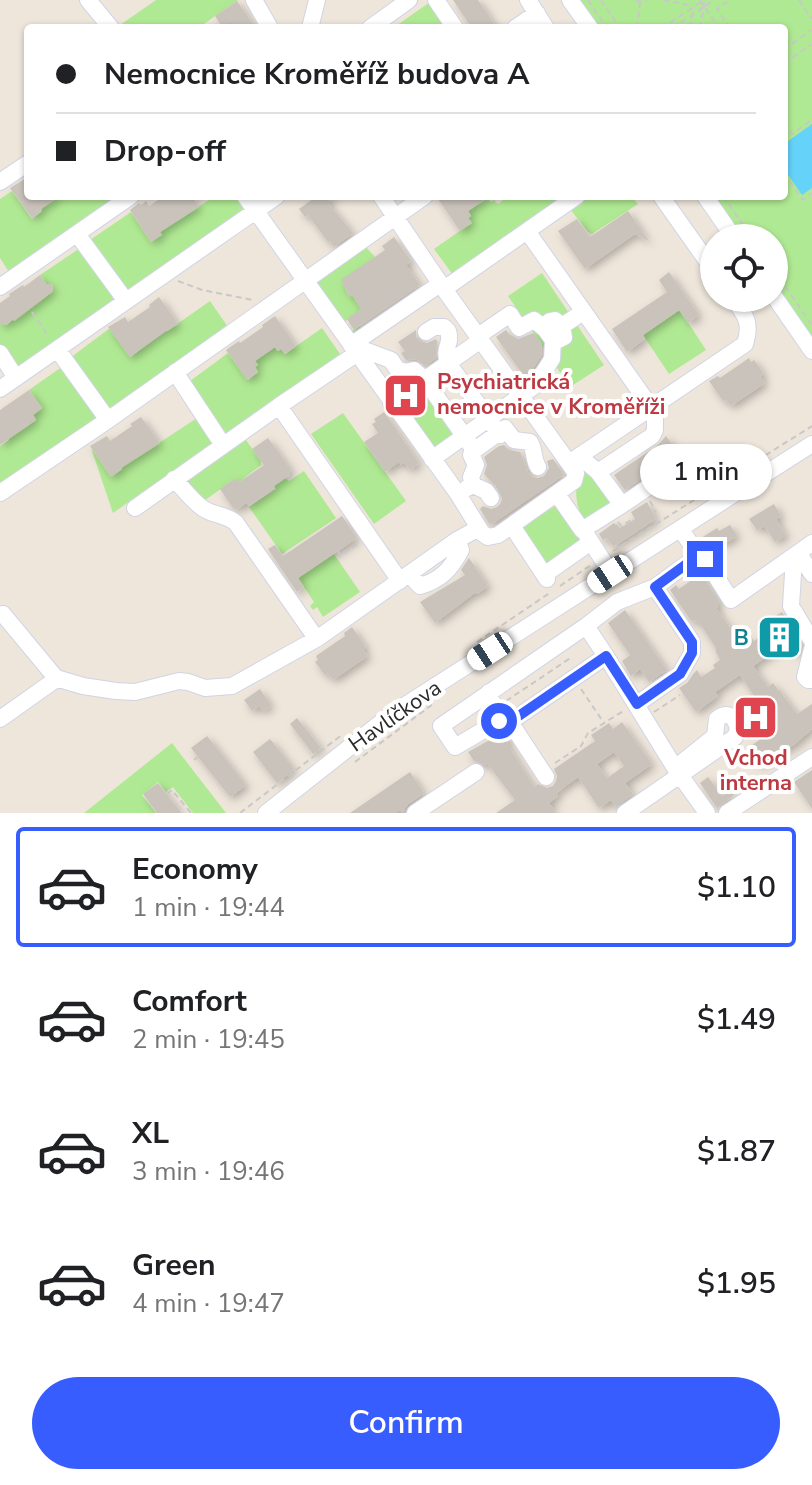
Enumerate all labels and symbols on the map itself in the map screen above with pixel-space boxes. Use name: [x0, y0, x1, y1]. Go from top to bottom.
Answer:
place label: Psychiatrická nemocnice v Kroměříži: [437, 367, 665, 422]
hospital icon: Psychiatrická nemocnice v Kroměříži: [382, 371, 430, 419]
callout: 1 min: [639, 443, 771, 499]
route end: [687, 541, 723, 577]
car: [583, 551, 637, 597]
building icon: B: [756, 614, 804, 662]
place label: B: [734, 623, 749, 653]
car: [463, 628, 517, 674]
street label: Havlíčkova: [343, 673, 447, 759]
hospital icon: Vchod interna: [732, 693, 780, 741]
route start: [481, 703, 517, 739]
place label: Vchod interna: [720, 743, 792, 798]

